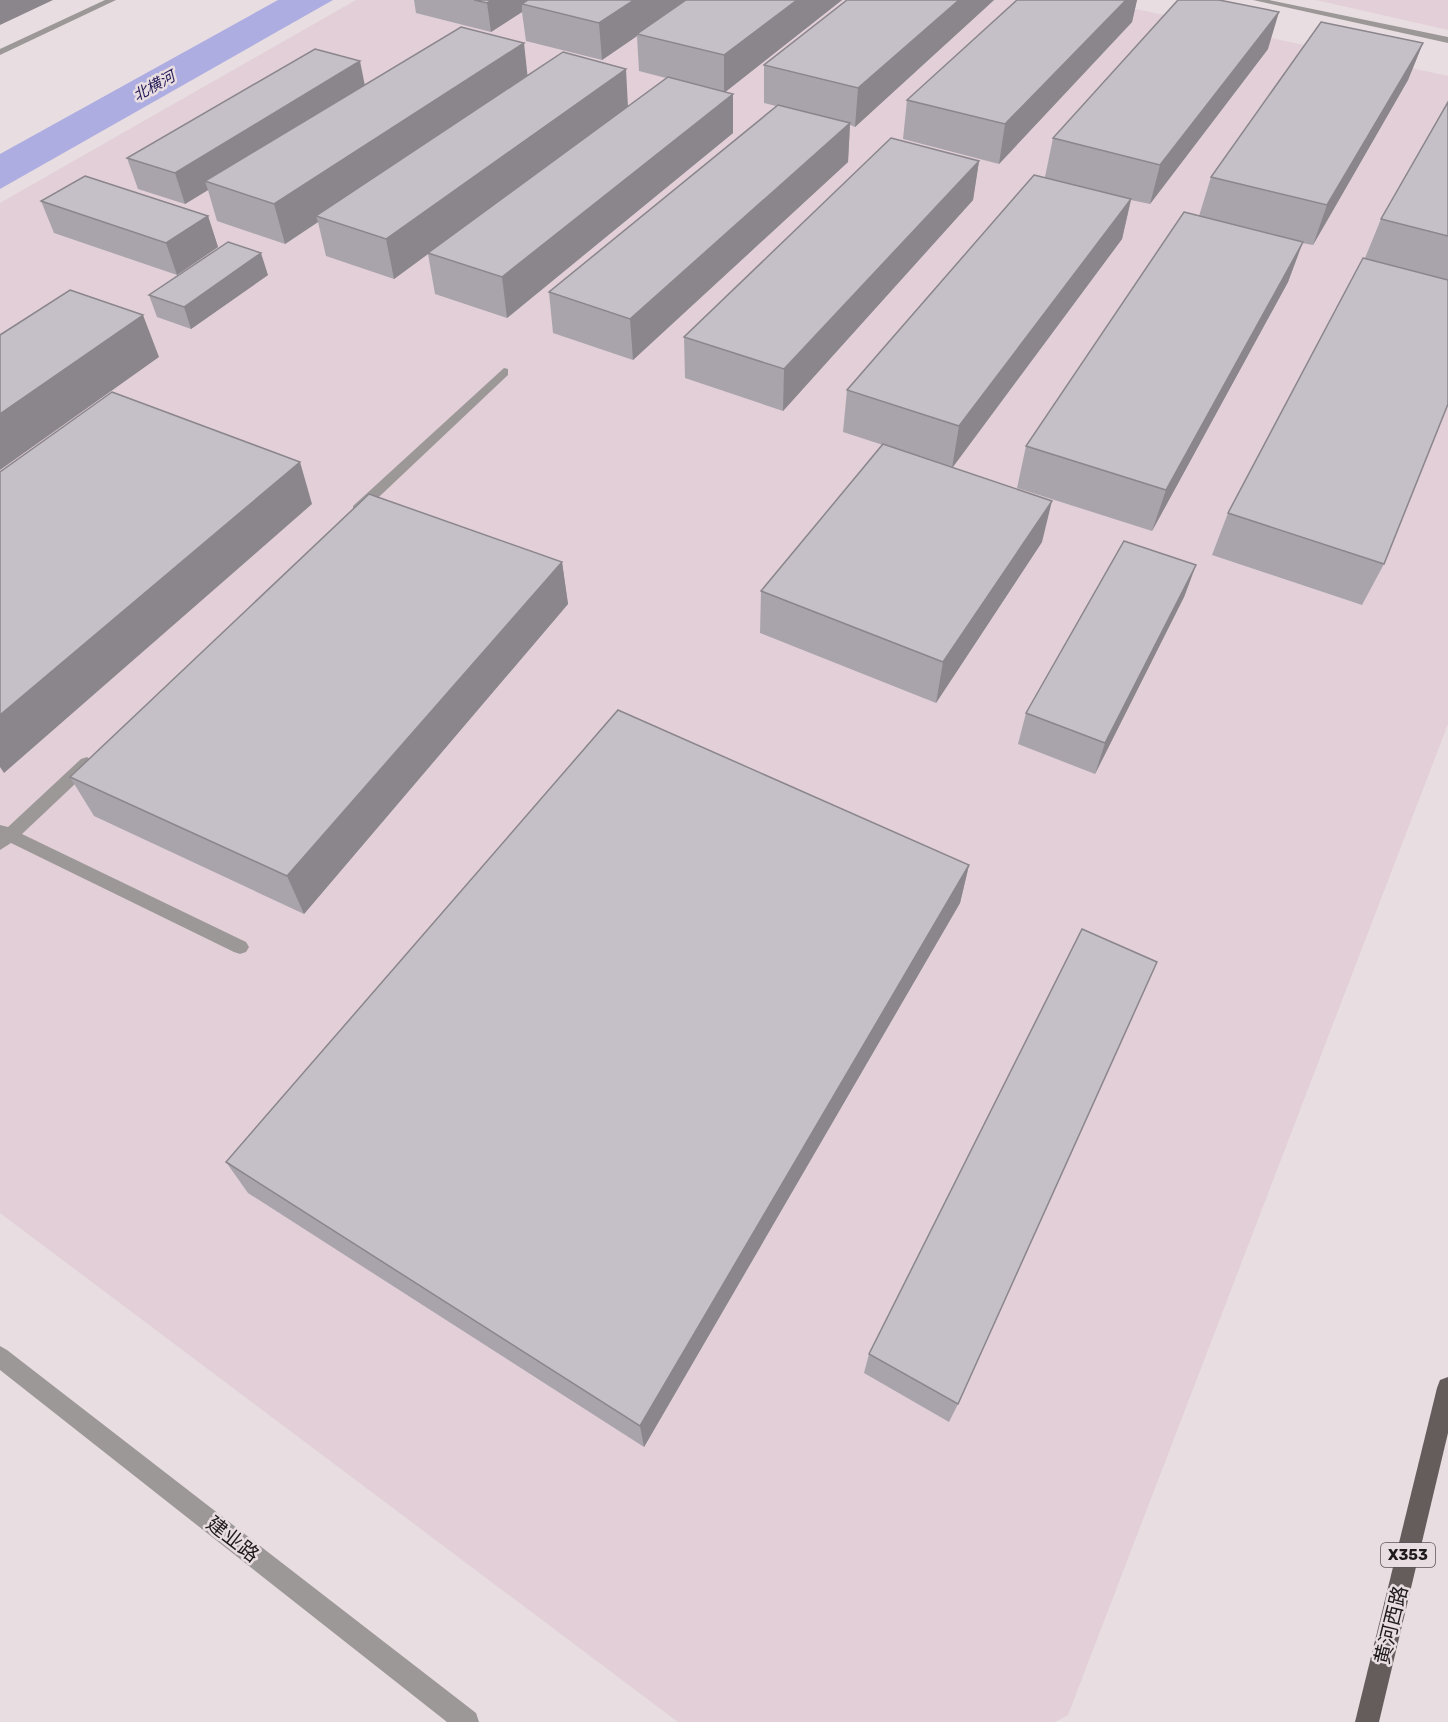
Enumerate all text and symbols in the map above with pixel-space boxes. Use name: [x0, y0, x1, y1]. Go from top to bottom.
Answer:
water label: 北横河: [130, 66, 181, 105]
street label: 建业路: [202, 1511, 264, 1567]
road number: X353: [1381, 1543, 1435, 1567]
street label: 黄河西路: [1370, 1583, 1412, 1667]

